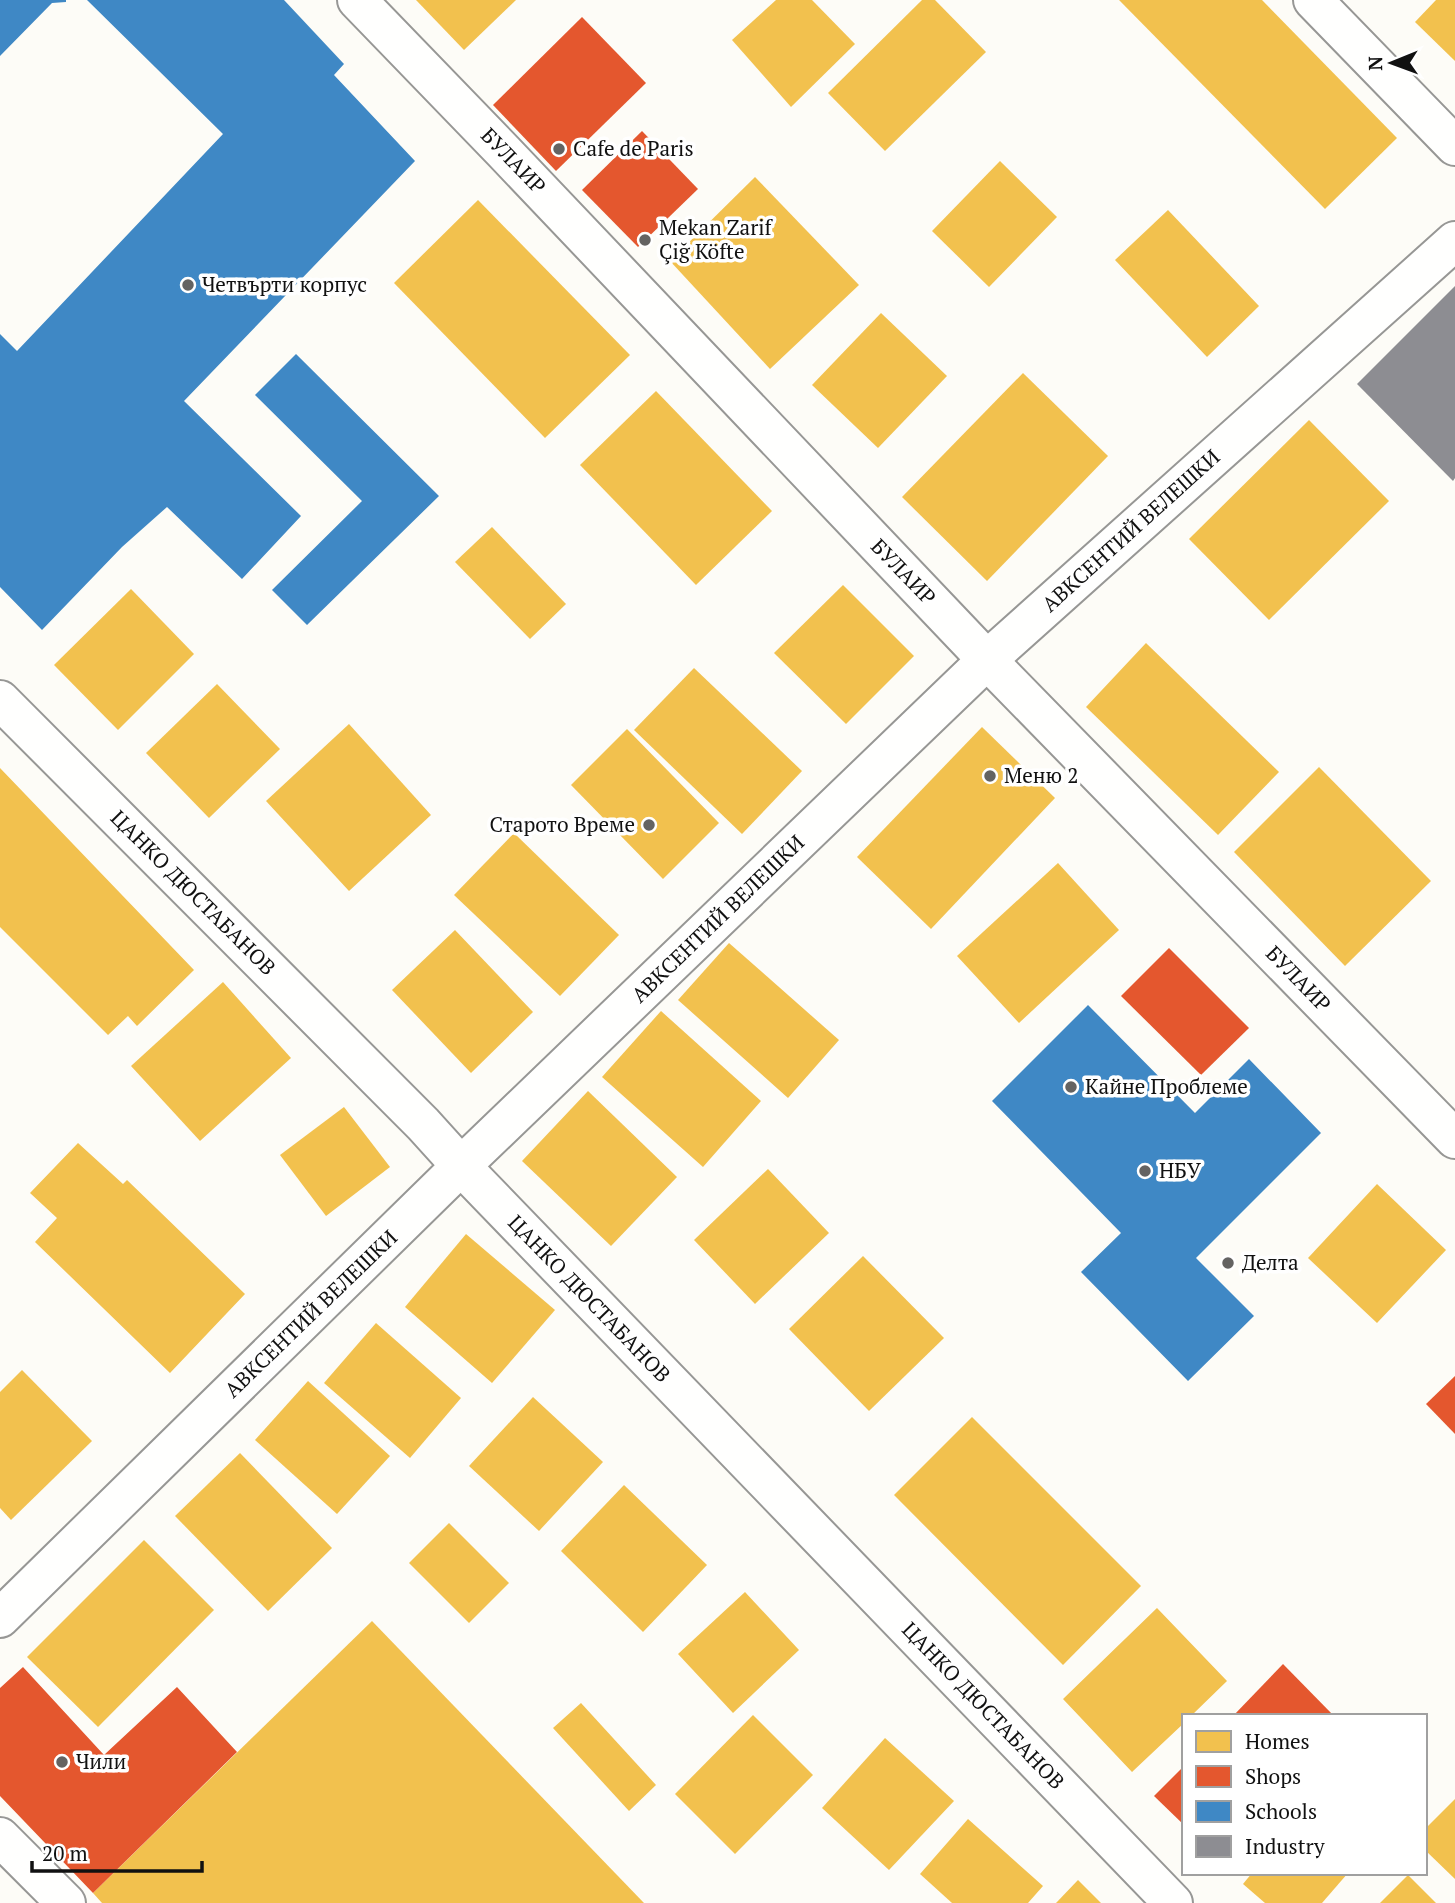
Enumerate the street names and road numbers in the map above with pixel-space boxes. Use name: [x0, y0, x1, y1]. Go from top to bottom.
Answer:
street label: БУЛАИР: [475, 121, 552, 199]
street label: АВКСЕНТИЙ ВЕЛЕШКИ: [1035, 443, 1225, 618]
street label: БУЛАИР: [865, 532, 942, 610]
street label: ЦАНКО ДЮСТАБАНОВ: [105, 804, 282, 981]
street label: АВКСЕНТИЙ ВЕЛЕШКИ: [625, 828, 810, 1008]
street label: БУЛАИР: [1260, 939, 1337, 1017]
street label: ЦАНКО ДЮСТАБАНОВ: [502, 1209, 677, 1388]
street label: АВКСЕНТИЙ ВЕЛЕШКИ: [218, 1223, 403, 1403]
street label: ЦАНКО ДЮСТАБАНОВ: [896, 1616, 1071, 1795]

